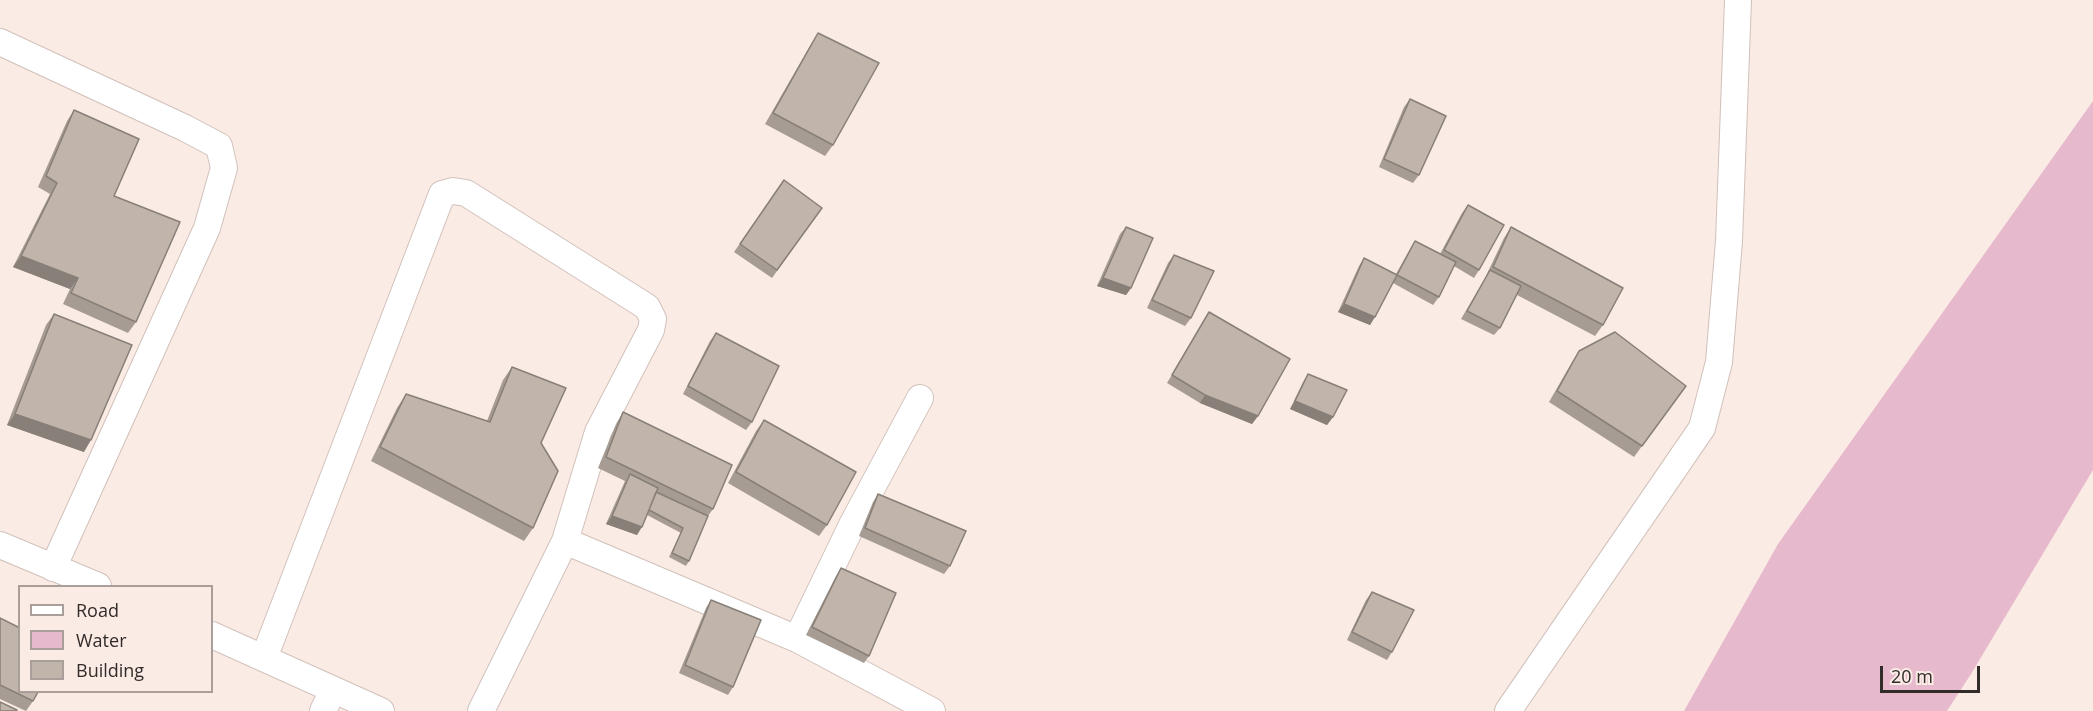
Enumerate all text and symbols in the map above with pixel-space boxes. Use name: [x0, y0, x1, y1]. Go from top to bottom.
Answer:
legend: [18, 585, 213, 693]
text: Road: [76, 598, 119, 622]
text: Water: [76, 628, 127, 652]
scale bar: [1883, 654, 1984, 692]
text: Building: [76, 658, 144, 682]
text: 20 m: [1891, 664, 1933, 688]

